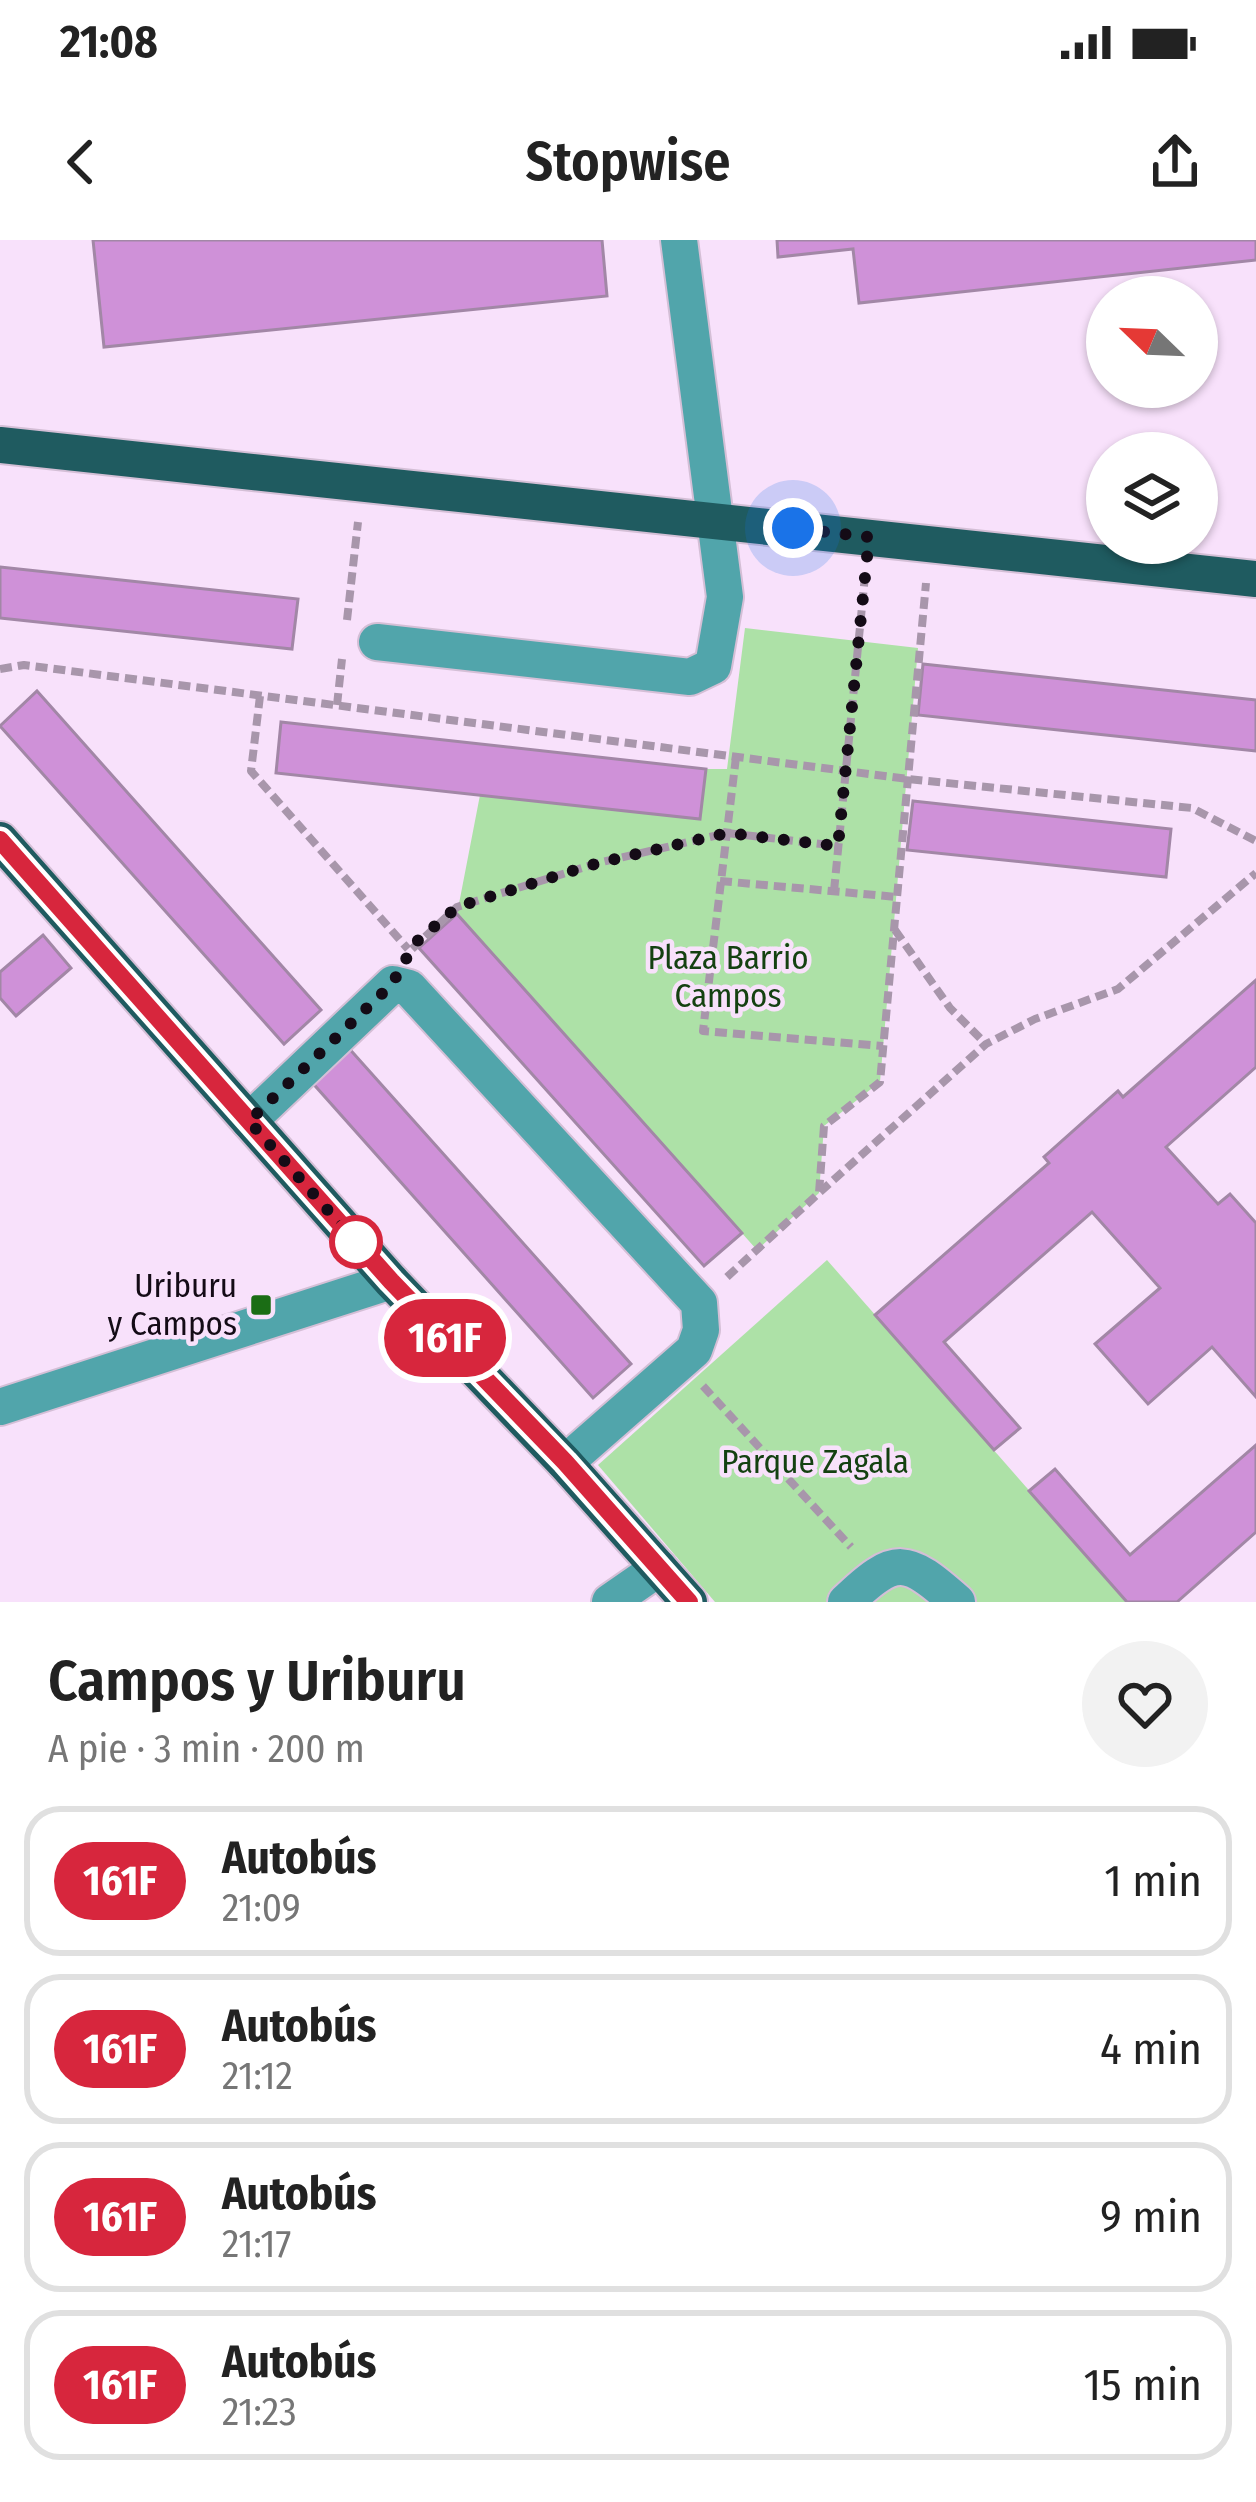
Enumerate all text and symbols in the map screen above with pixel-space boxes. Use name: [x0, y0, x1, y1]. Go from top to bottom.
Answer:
text: 21:08: [60, 15, 158, 69]
icon: back: [48, 129, 114, 195]
icon: share: [1142, 129, 1208, 195]
text: Stopwise: [526, 130, 730, 194]
north arrow: [1086, 276, 1218, 408]
map controls: [1086, 276, 1218, 564]
button: layers: [1086, 432, 1218, 564]
your location: [763, 498, 823, 558]
park label: Plaza Barrio Campos: [647, 938, 809, 1016]
unlabelled marker: [331, 1217, 381, 1267]
place label: Uriburu y Campos: [108, 1266, 237, 1344]
marker: Uriburu y Campos: [248, 1292, 274, 1318]
line badge: 161F: [361, 1299, 529, 1377]
text: 161F: [408, 1313, 482, 1363]
park label: Parque Zagala: [721, 1442, 909, 1482]
button: heart: [1082, 1641, 1208, 1767]
text: Campos y Uriburu: [48, 1647, 466, 1715]
text: A pie · 3 min · 200 m: [48, 1726, 365, 1772]
text: Autobús: [222, 1831, 376, 1885]
text: 1 min: [1104, 1854, 1202, 1908]
text: 161F: [83, 1856, 157, 1906]
text: 21:09: [222, 1885, 301, 1931]
text: Autobús: [222, 1999, 376, 2053]
text: 4 min: [1100, 2022, 1202, 2076]
text: 161F: [83, 2024, 157, 2074]
text: 21:12: [222, 2053, 293, 2099]
text: Autobús: [222, 2167, 376, 2221]
text: 9 min: [1100, 2190, 1202, 2244]
text: 161F: [83, 2192, 157, 2242]
text: 21:17: [222, 2221, 291, 2267]
text: Autobús: [222, 2335, 376, 2389]
text: 15 min: [1084, 2358, 1202, 2412]
text: 161F: [83, 2360, 157, 2410]
text: 21:23: [222, 2389, 297, 2435]

